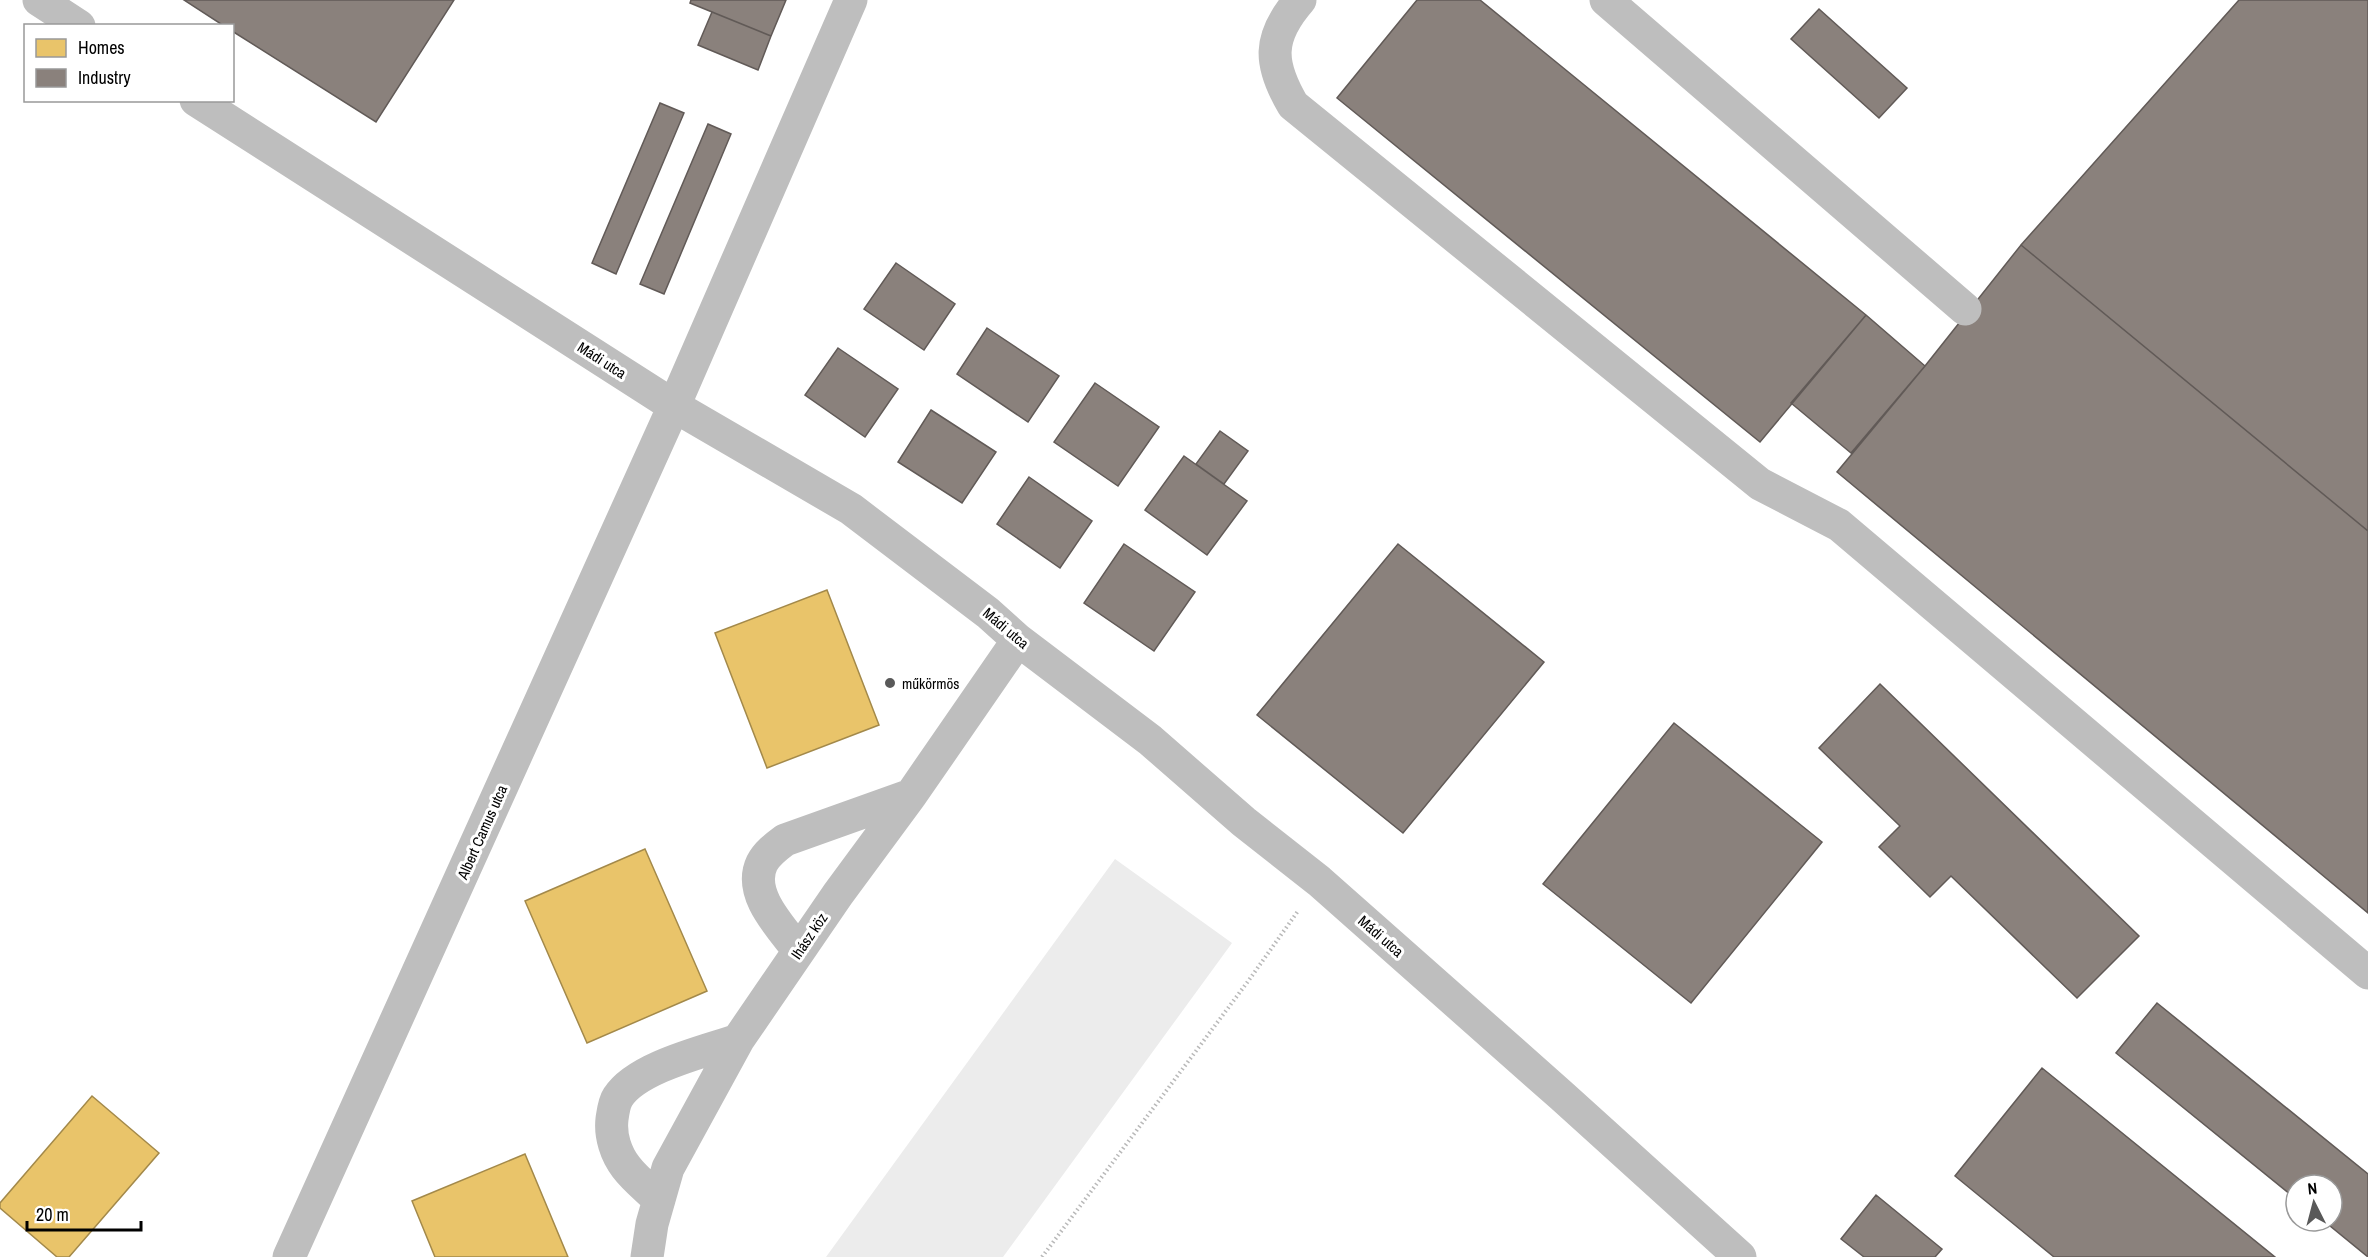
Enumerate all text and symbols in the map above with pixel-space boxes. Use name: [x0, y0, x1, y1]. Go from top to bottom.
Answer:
legend: [24, 24, 234, 102]
text: Homes: [78, 35, 125, 60]
text: Industry: [78, 65, 131, 90]
street label: Mádi utca: [574, 336, 631, 384]
street label: Mádi utca: [979, 603, 1034, 654]
place label: műkörmös: [902, 673, 959, 694]
marker: műkörmös: [883, 676, 897, 690]
street label: Albert Camus utca: [451, 781, 512, 883]
street label: Ihász köz: [786, 909, 832, 963]
street label: Mádi utca: [1354, 910, 1408, 962]
north arrow: [2284, 1173, 2344, 1233]
text: N: [2307, 1177, 2318, 1200]
scale bar: [27, 1194, 141, 1232]
text: 20 m: [36, 1202, 69, 1227]

